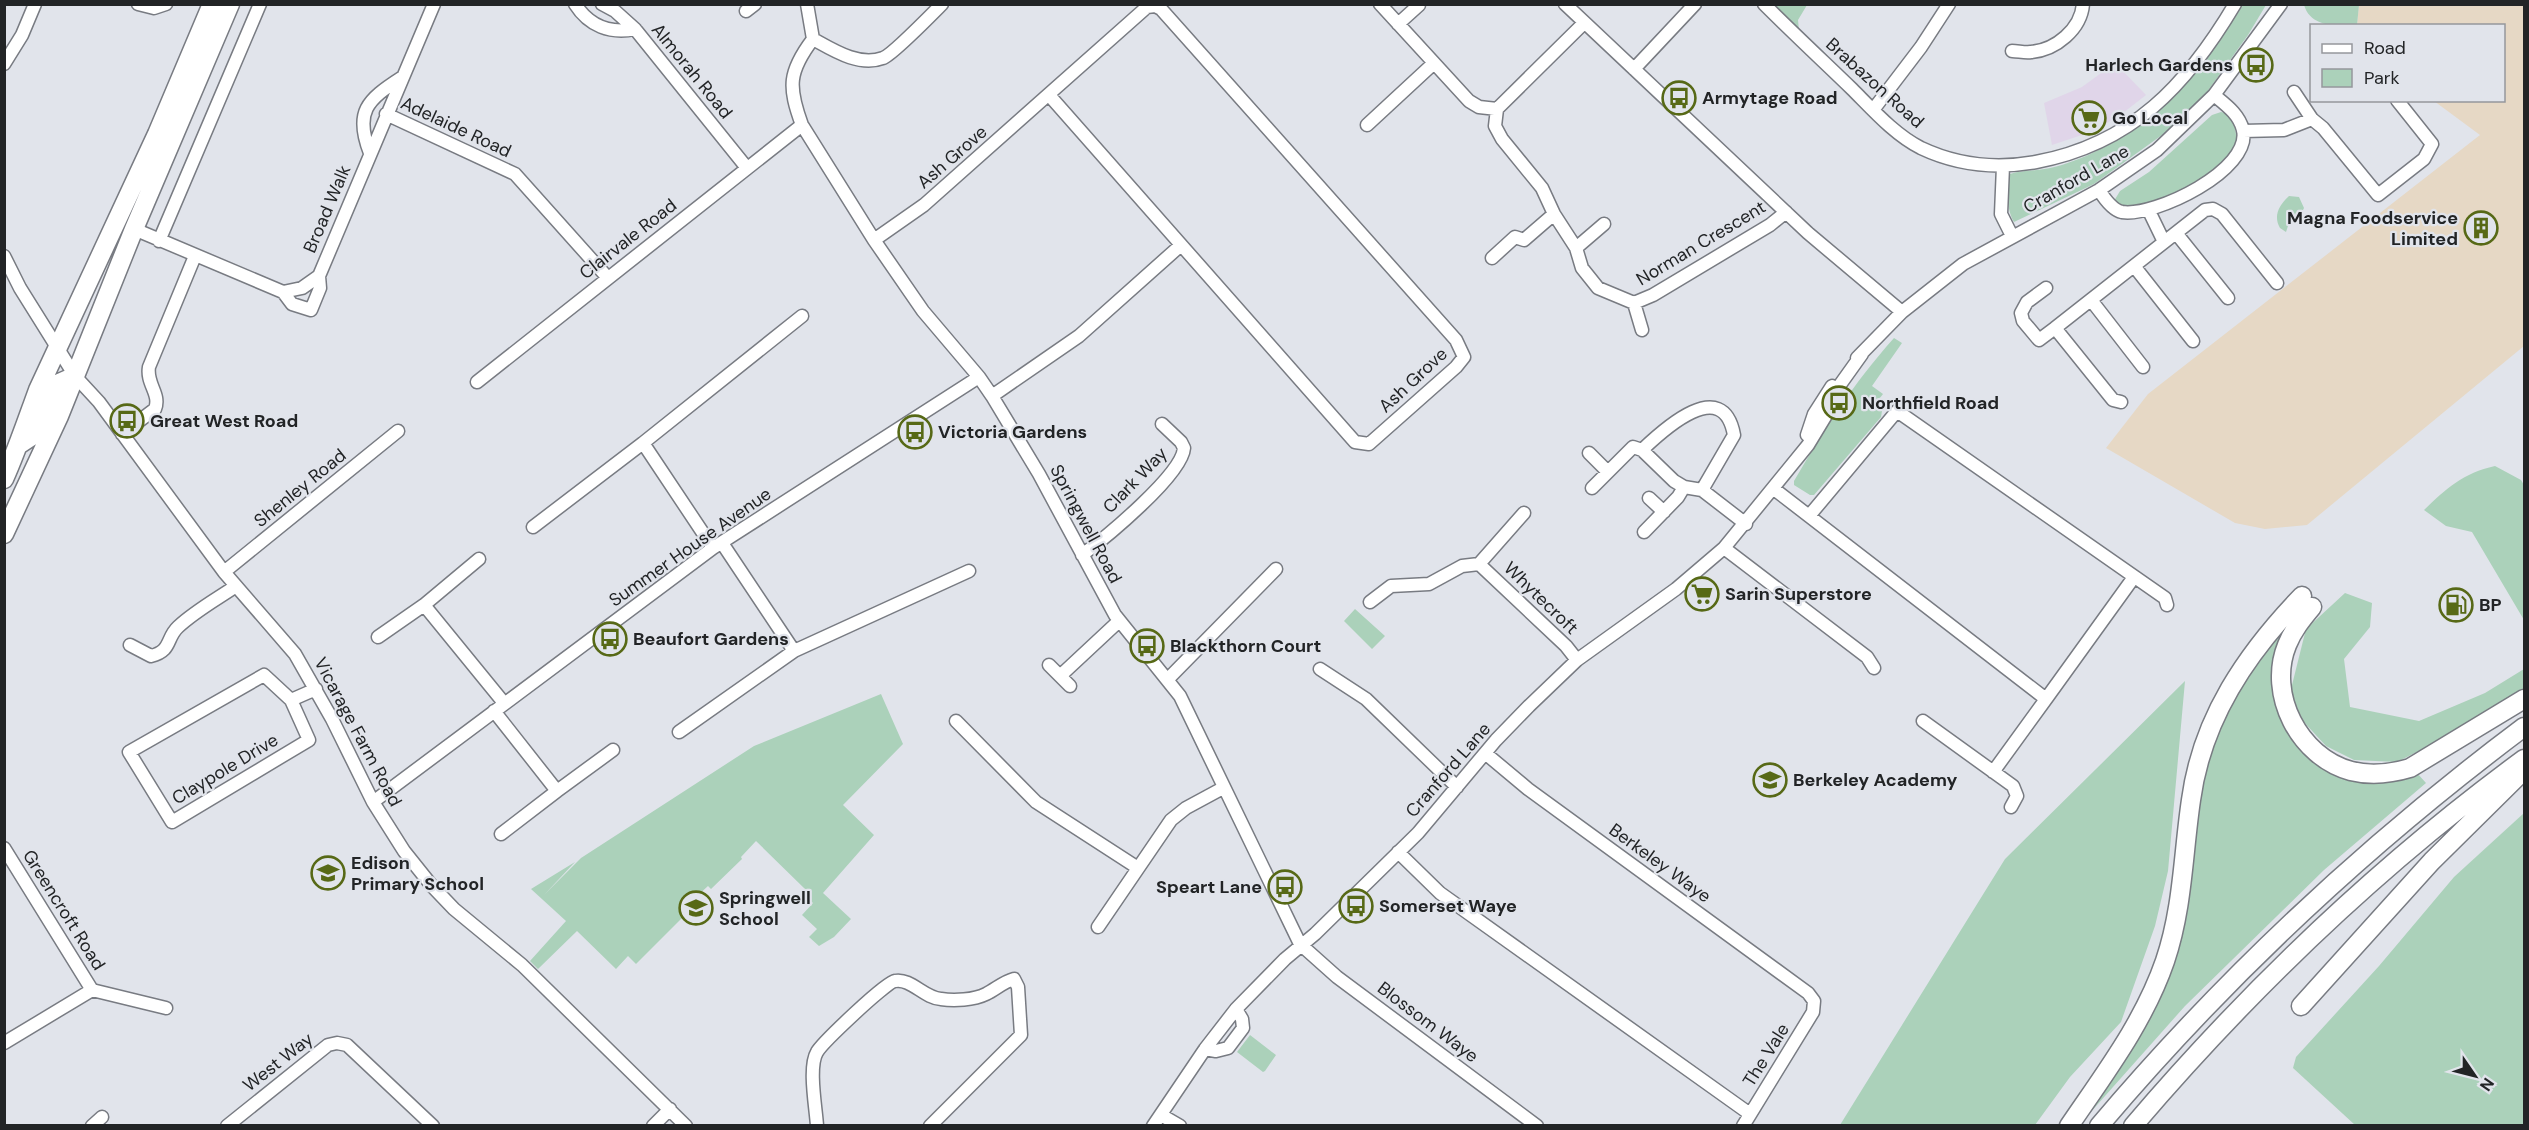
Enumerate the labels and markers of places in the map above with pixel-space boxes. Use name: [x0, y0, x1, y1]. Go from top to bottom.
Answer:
bus stop icon: Harlech Gardens: [2238, 47, 2274, 83]
place label: Harlech Gardens: [2085, 53, 2233, 77]
bus stop icon: Armytage Road: [1661, 80, 1697, 116]
place label: Armytage Road: [1702, 86, 1838, 110]
supermarket icon: Go Local: [2071, 100, 2107, 136]
place label: Go Local: [2112, 106, 2188, 130]
place label: Magna Foodservice Limited: [2287, 206, 2458, 251]
building icon: Magna Foodservice Limited: [2463, 210, 2499, 246]
bus stop icon: Northfield Road: [1821, 385, 1857, 421]
place label: Northfield Road: [1862, 391, 1999, 415]
bus stop icon: Great West Road: [109, 403, 145, 439]
place label: Great West Road: [150, 409, 298, 433]
bus stop icon: Victoria Gardens: [897, 414, 933, 450]
place label: Victoria Gardens: [938, 420, 1087, 444]
supermarket icon: Sarin Superstore: [1684, 576, 1720, 612]
place label: Sarin Superstore: [1725, 582, 1872, 606]
fuel station icon: BP: [2438, 587, 2474, 623]
place label: BP: [2479, 593, 2502, 617]
bus stop icon: Beaufort Gardens: [592, 621, 628, 657]
place label: Beaufort Gardens: [633, 627, 789, 651]
bus stop icon: Blackthorn Court: [1129, 628, 1165, 664]
place label: Blackthorn Court: [1170, 634, 1321, 658]
school or university icon: Berkeley Academy: [1752, 762, 1788, 798]
place label: Berkeley Academy: [1793, 768, 1958, 792]
place label: Edison Primary School: [351, 851, 484, 896]
school or university icon: Edison Primary School: [310, 855, 346, 891]
bus stop icon: Speart Lane: [1267, 869, 1303, 905]
place label: Speart Lane: [1156, 875, 1262, 899]
place label: Springwell School: [719, 886, 811, 931]
bus stop icon: Somerset Waye: [1338, 888, 1374, 924]
school or university icon: Springwell School: [678, 890, 714, 926]
place label: Somerset Waye: [1379, 894, 1517, 918]

